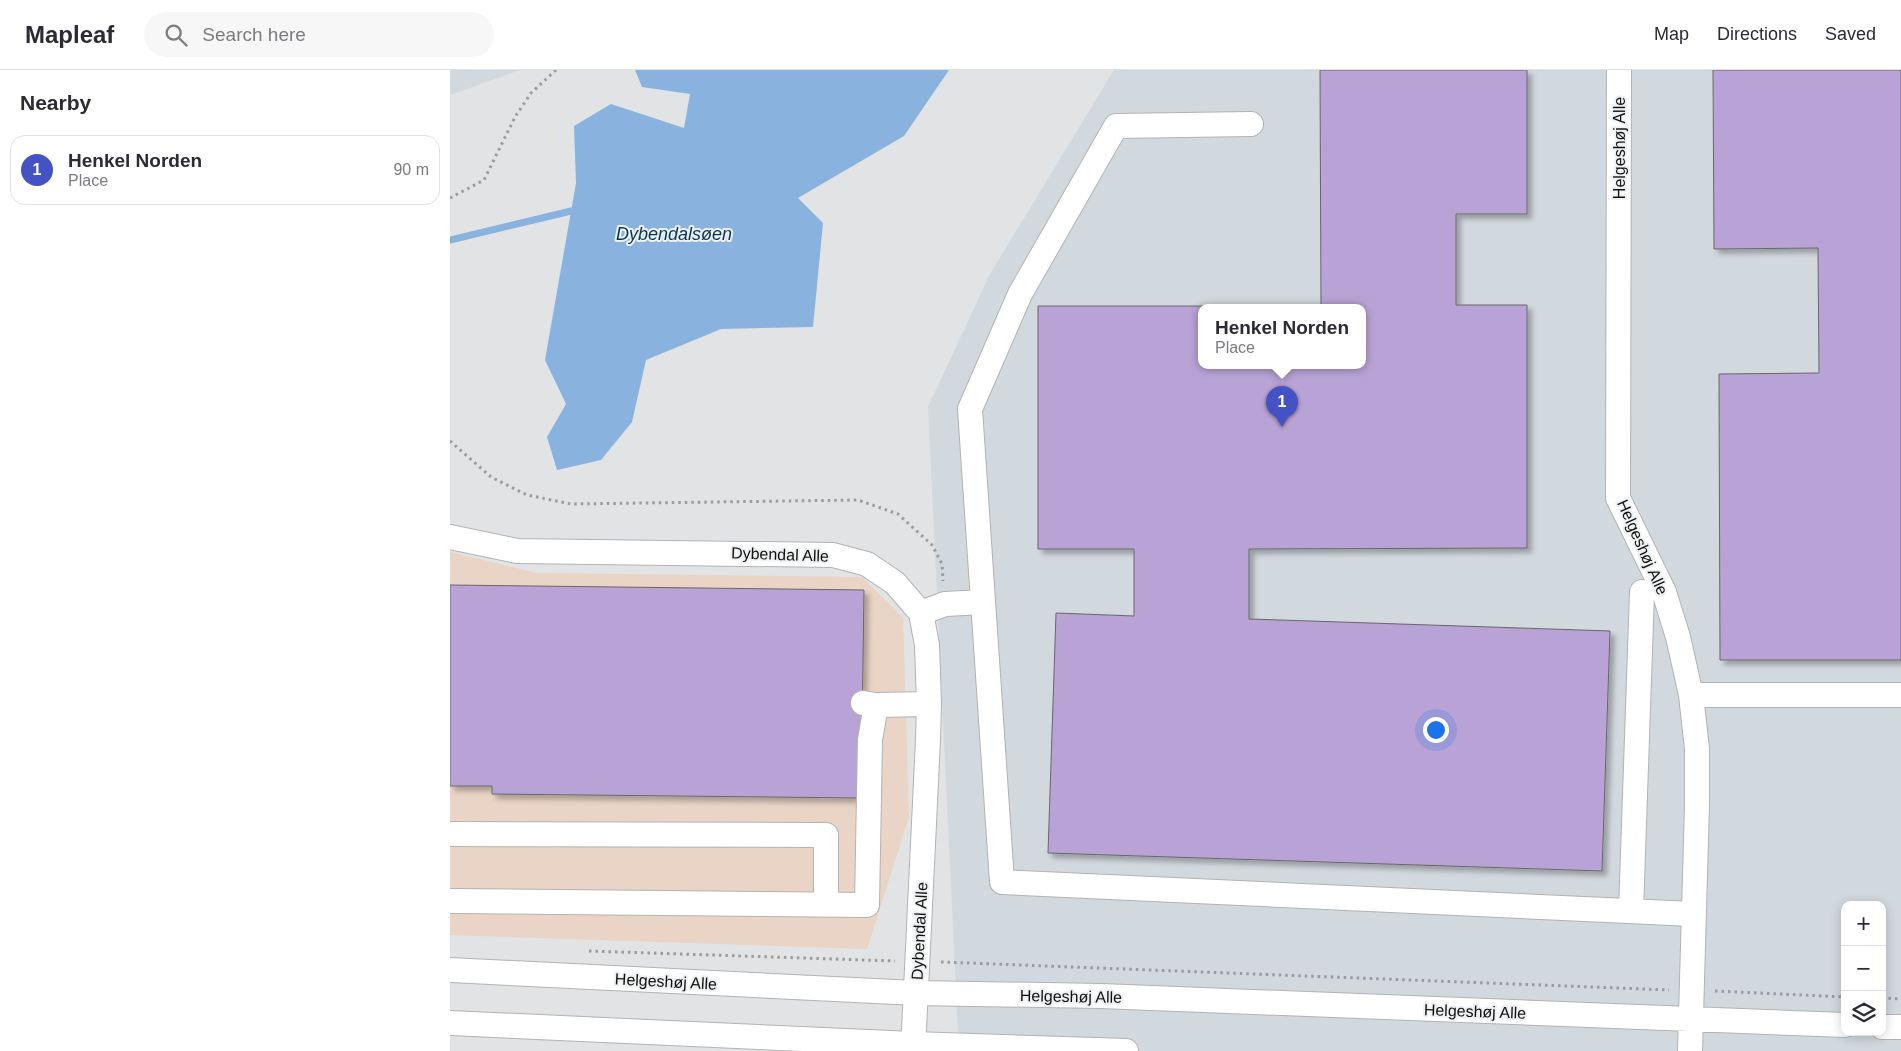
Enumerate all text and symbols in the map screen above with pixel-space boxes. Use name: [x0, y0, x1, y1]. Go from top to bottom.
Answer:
search box: [144, 12, 494, 57]
text: Mapleaf: [25, 21, 114, 48]
icon: search: [162, 21, 190, 49]
text: Search here: [202, 24, 306, 45]
text: Map: [1654, 24, 1689, 44]
text: Directions: [1717, 24, 1797, 44]
text: Saved: [1825, 24, 1876, 44]
text: Nearby: [20, 91, 91, 114]
street label: Helgeshøj Alle: [1611, 97, 1628, 199]
text: Henkel Norden: [68, 150, 202, 171]
text: 1: [33, 161, 41, 178]
text: 90 m: [393, 161, 429, 178]
text: Place: [68, 172, 108, 189]
water label: Dybendalsøen: [616, 224, 732, 244]
popup: [1198, 304, 1366, 369]
text: Henkel Norden: [1215, 317, 1349, 338]
text: Place: [1215, 339, 1255, 356]
pin: 1: [1266, 386, 1298, 427]
street label: Helgeshøj Alle: [1614, 497, 1671, 597]
street label: Dybendal Alle: [731, 544, 829, 565]
your location: [1423, 717, 1449, 743]
street label: Dybendal Alle: [908, 882, 931, 980]
map controls: [1841, 901, 1886, 1036]
button: +: [1841, 901, 1886, 946]
button: −: [1841, 946, 1886, 991]
street label: Helgeshøj Alle: [614, 970, 718, 993]
street label: Helgeshøj Alle: [1020, 987, 1122, 1006]
button: layers: [1841, 991, 1886, 1036]
street label: Helgeshøj Alle: [1424, 1001, 1526, 1022]

